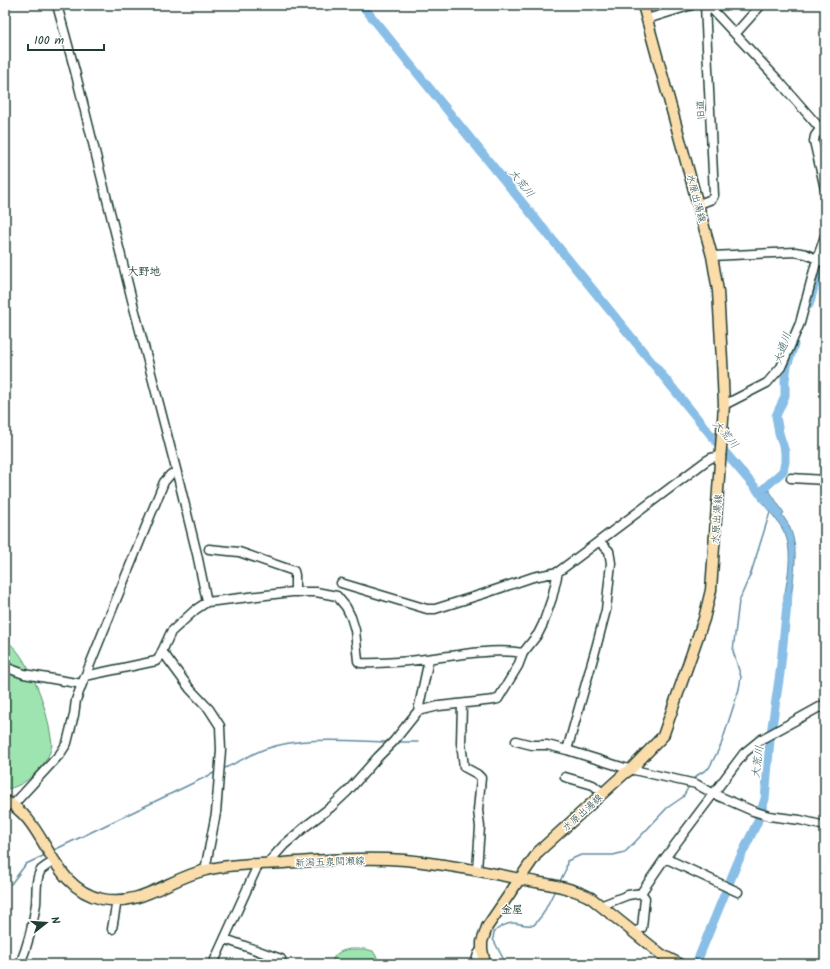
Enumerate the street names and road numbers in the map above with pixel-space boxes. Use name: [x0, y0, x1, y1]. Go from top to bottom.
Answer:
street label: 旧道: [692, 100, 710, 120]
street label: 水原出湯線: [682, 172, 710, 224]
street label: 水原出湯線: [707, 494, 727, 545]
street label: 水原出湯線: [559, 790, 607, 835]
street label: 新潟五泉間瀬線: [295, 853, 365, 871]

